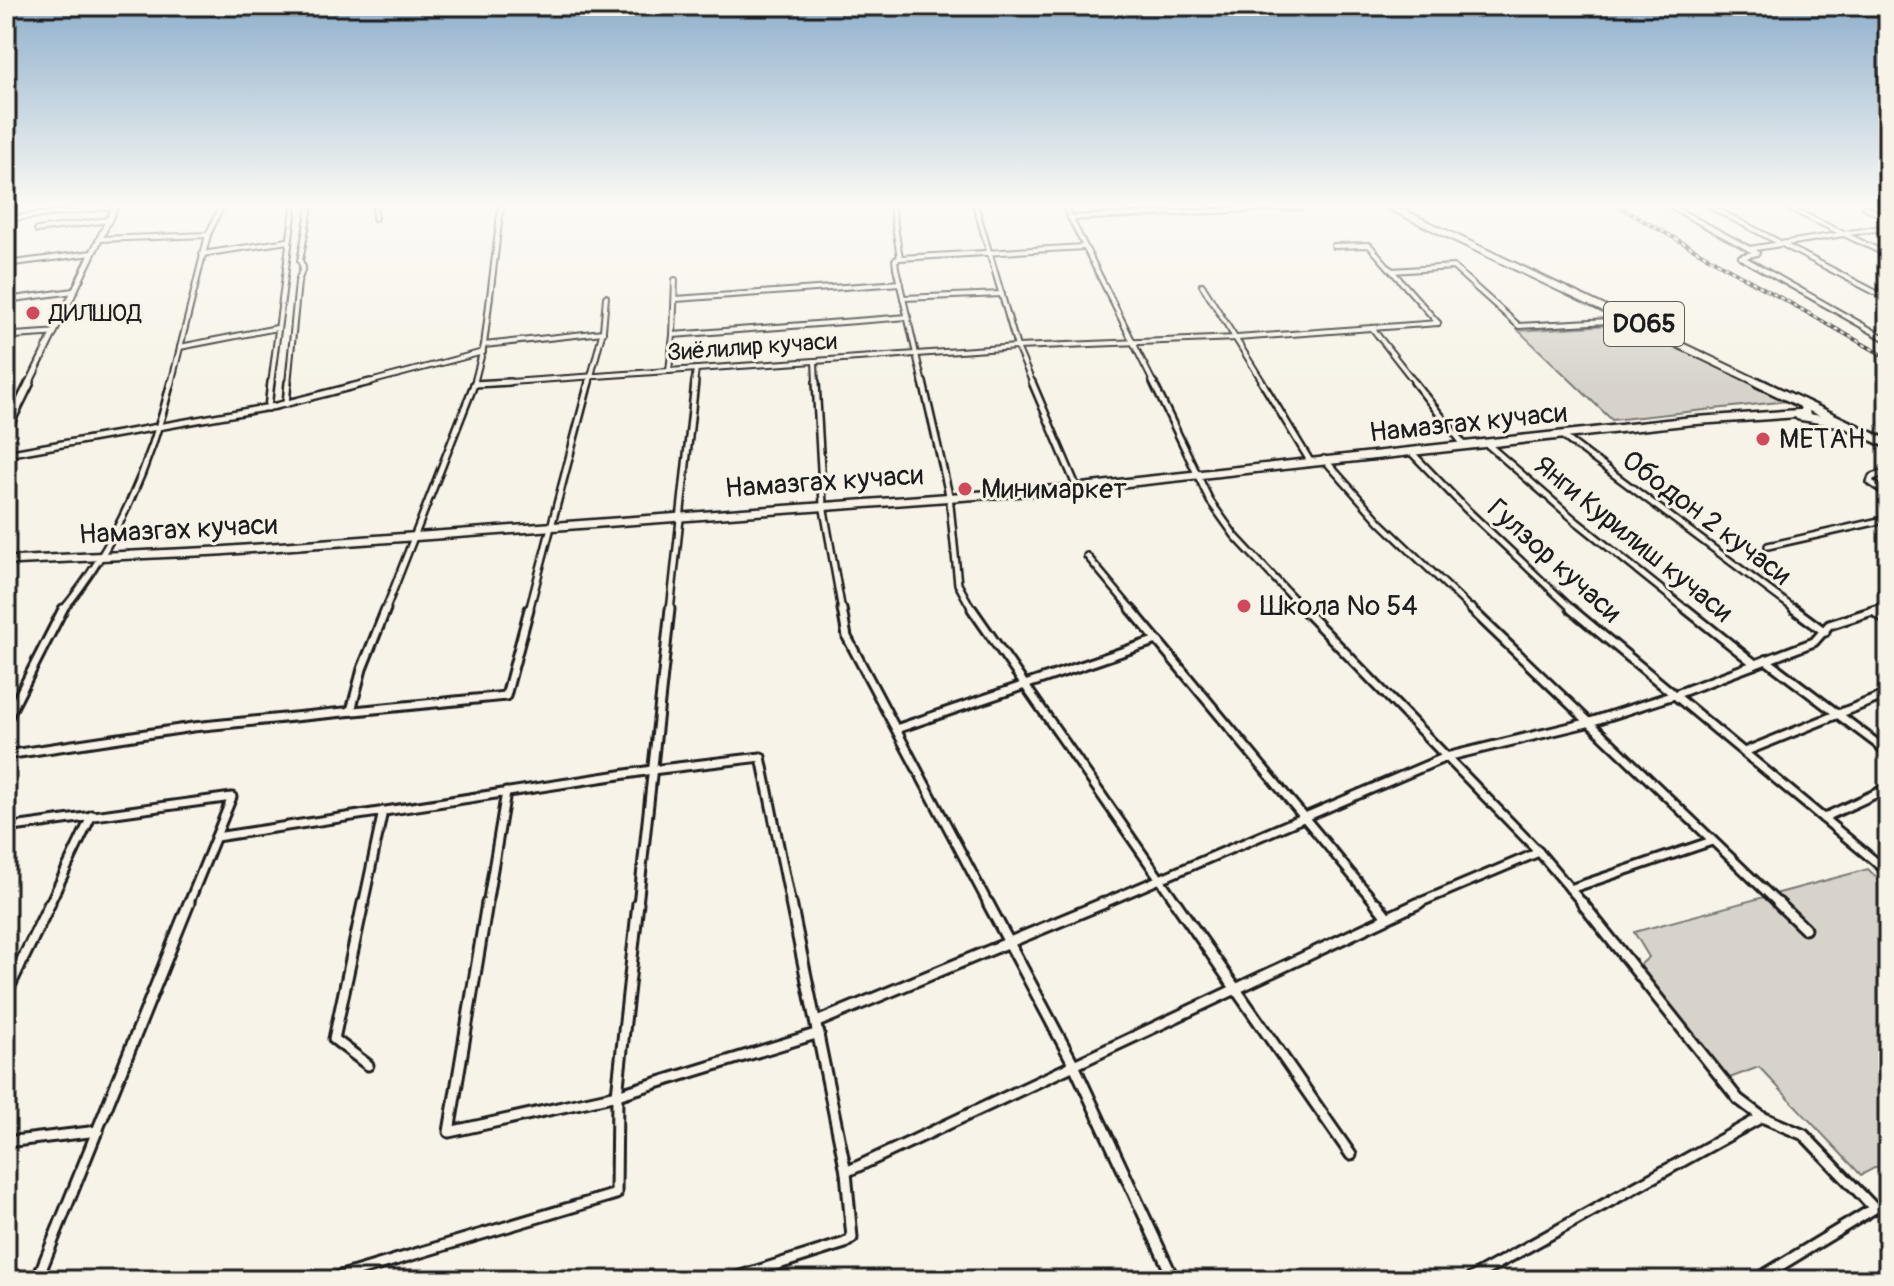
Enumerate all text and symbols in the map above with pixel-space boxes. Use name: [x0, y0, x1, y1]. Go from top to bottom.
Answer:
place label: ДИЛШОД: [48, 299, 142, 328]
road number: D065: [1604, 302, 1684, 346]
marker: ДИЛШОД: [24, 304, 42, 322]
street label: Зиёлилир кучаси: [666, 327, 838, 367]
street label: Намазгах кучаси: [1367, 395, 1569, 451]
place label: МЕТАН: [1779, 422, 1865, 457]
marker: МЕТАН: [1754, 430, 1772, 448]
street label: Ободон 2 кучаси: [1615, 443, 1797, 593]
street label: Янги Курилиш кучаси: [1527, 448, 1739, 630]
street label: Намазгах кучаси: [724, 458, 924, 506]
place label: Минимаркет: [981, 472, 1127, 507]
marker: Минимаркет: [956, 480, 974, 498]
street label: Гулзор кучаси: [1480, 492, 1628, 630]
street label: Намазгах кучаси: [78, 507, 278, 553]
place label: Школа № 54: [1260, 589, 1418, 624]
marker: Школа № 54: [1235, 597, 1253, 615]

